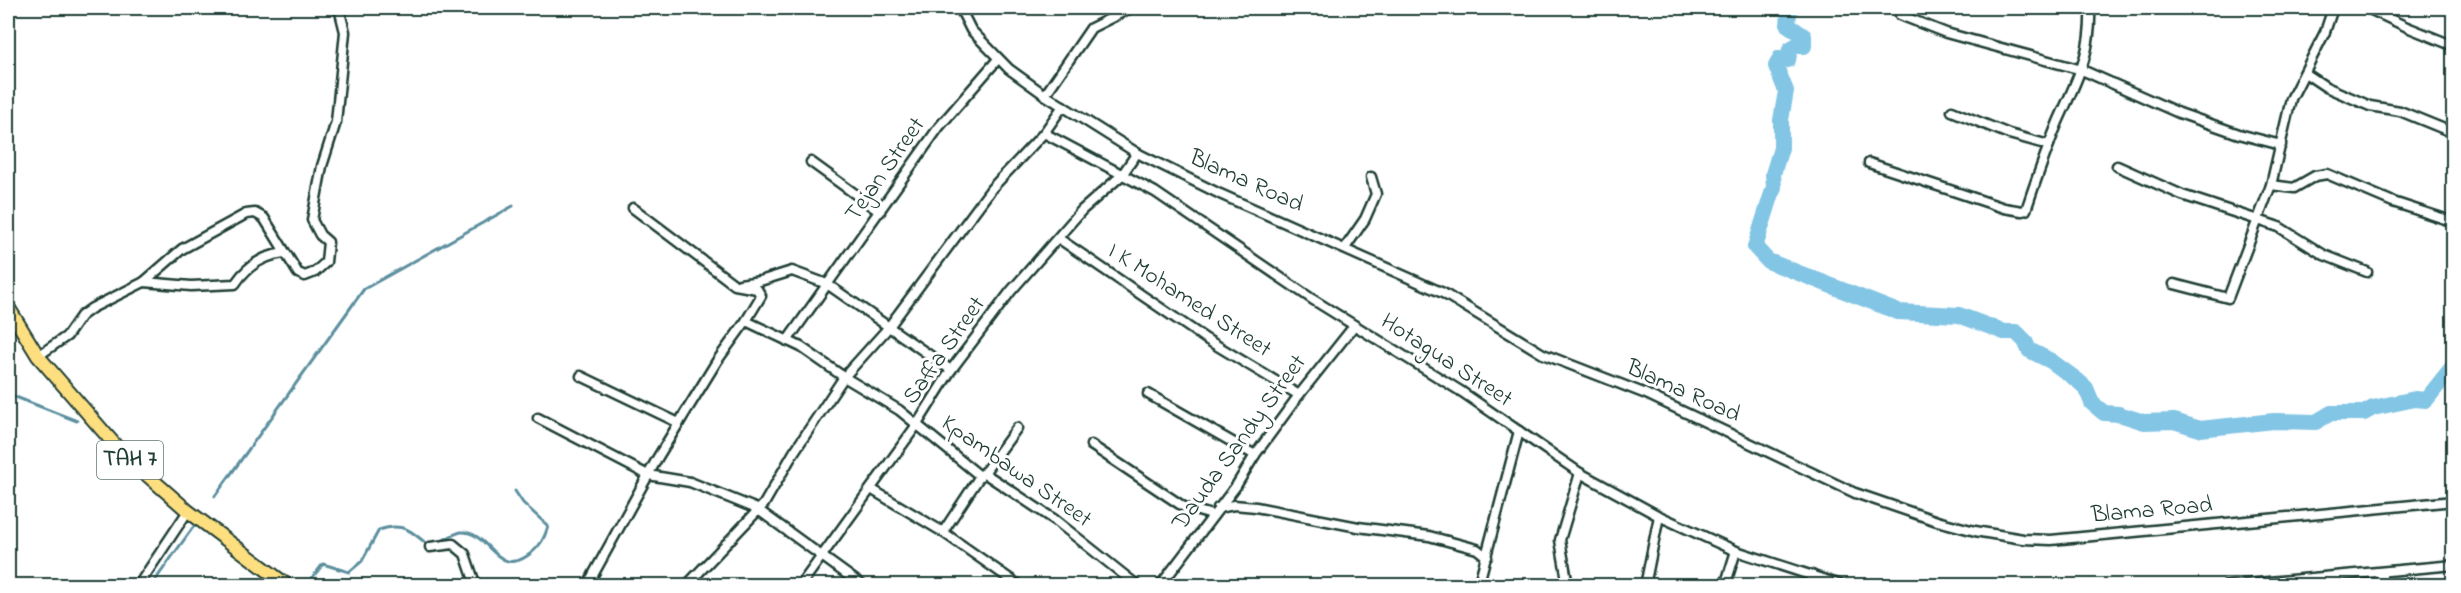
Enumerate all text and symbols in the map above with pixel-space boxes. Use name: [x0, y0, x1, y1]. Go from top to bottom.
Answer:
street label: Tejan Street: [837, 111, 935, 229]
street label: Blama Road: [1182, 141, 1309, 223]
street label: I K Mohamed Street: [1100, 235, 1278, 367]
street label: Saffa Street: [895, 290, 995, 412]
street label: Hotagua Street: [1373, 305, 1519, 417]
street label: Dauda Sandy Street: [1163, 348, 1317, 540]
street label: Blama Road: [1619, 351, 1746, 433]
street label: Kpambawa Street: [933, 407, 1099, 537]
road number: TAH 7: [97, 441, 163, 479]
street label: Blama Road: [2089, 488, 2215, 534]

